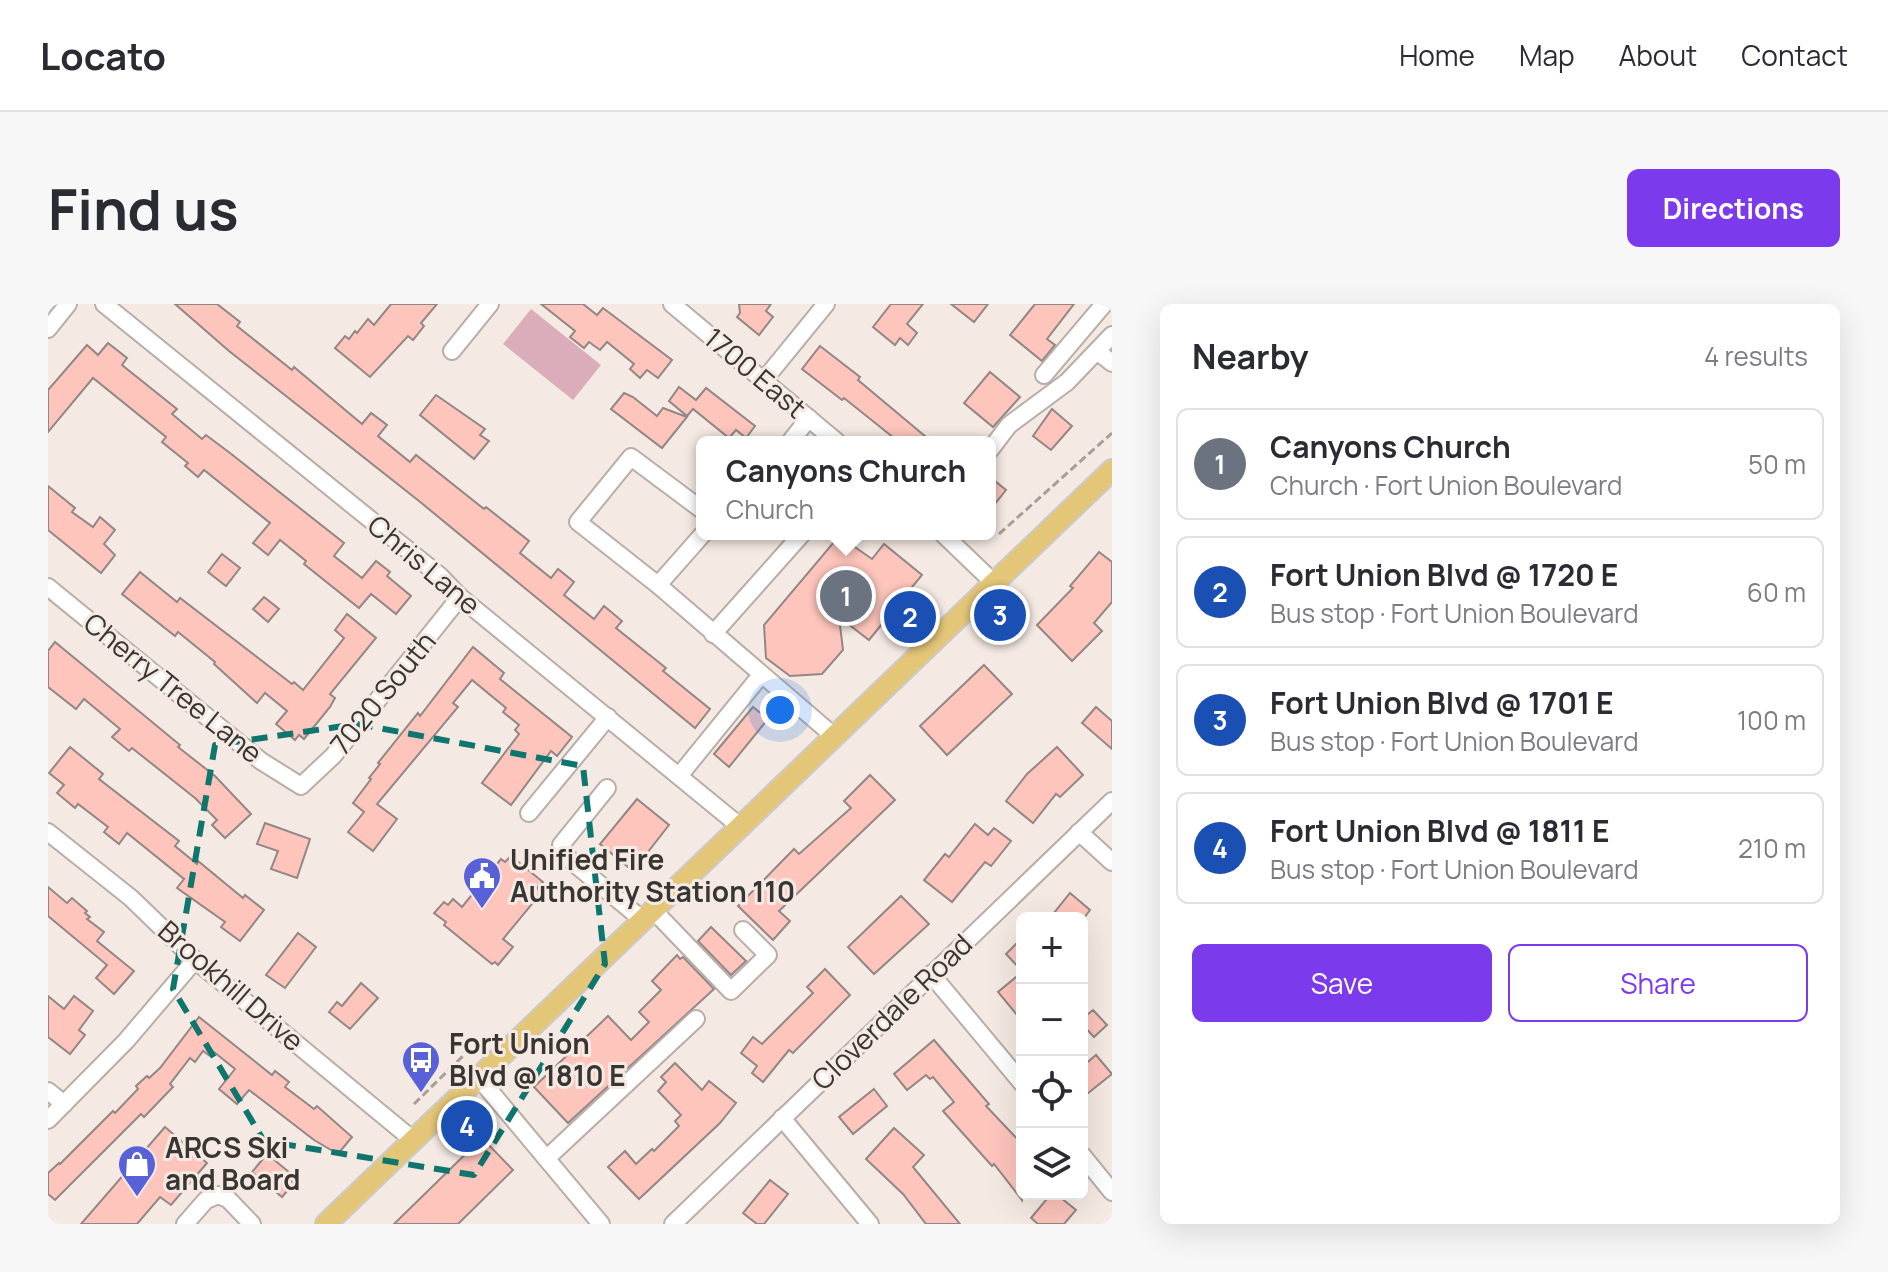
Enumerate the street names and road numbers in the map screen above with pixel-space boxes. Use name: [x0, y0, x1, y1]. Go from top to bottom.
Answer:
street label: 1700 East: [697, 318, 815, 426]
street label: Chris Lane: [360, 506, 489, 623]
street label: Cherry Tree Lane: [76, 603, 271, 771]
street label: 7020 South: [321, 623, 444, 762]
street label: Brookhill Drive: [151, 911, 313, 1059]
street label: Cloverdale Road: [803, 925, 980, 1098]

